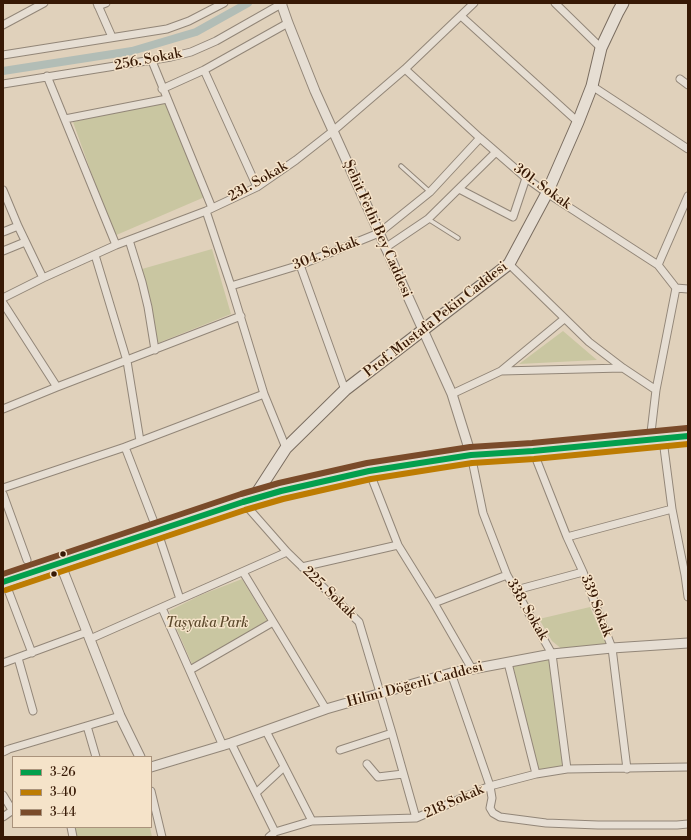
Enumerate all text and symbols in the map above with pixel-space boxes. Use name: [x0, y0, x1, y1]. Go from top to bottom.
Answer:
street label: 256. Sokak: [113, 45, 183, 75]
street label: 231. Sokak: [225, 158, 291, 206]
street label: Şehit Fethi Bey Caddesi: [339, 158, 415, 300]
street label: 301. Sokak: [510, 161, 574, 213]
street label: 304. Sokak: [291, 234, 361, 274]
street label: Prof. Mustafa Pekin Caddesi: [361, 259, 511, 381]
unlabelled marker: [58, 549, 68, 559]
street label: 225. Sokak: [299, 563, 359, 623]
unlabelled marker: [49, 569, 59, 579]
street label: 339 Sokak: [577, 573, 615, 639]
street label: 338. Sokak: [503, 576, 551, 644]
park label: Taşyaka Park: [166, 616, 248, 632]
street label: Hilmi Döğerli Caddesi: [345, 659, 485, 711]
legend: [12, 756, 152, 828]
text: 3-26: [50, 765, 75, 780]
street label: 218 Sokak: [422, 781, 486, 823]
text: 3-40: [50, 785, 76, 800]
text: 3-44: [50, 805, 76, 820]

